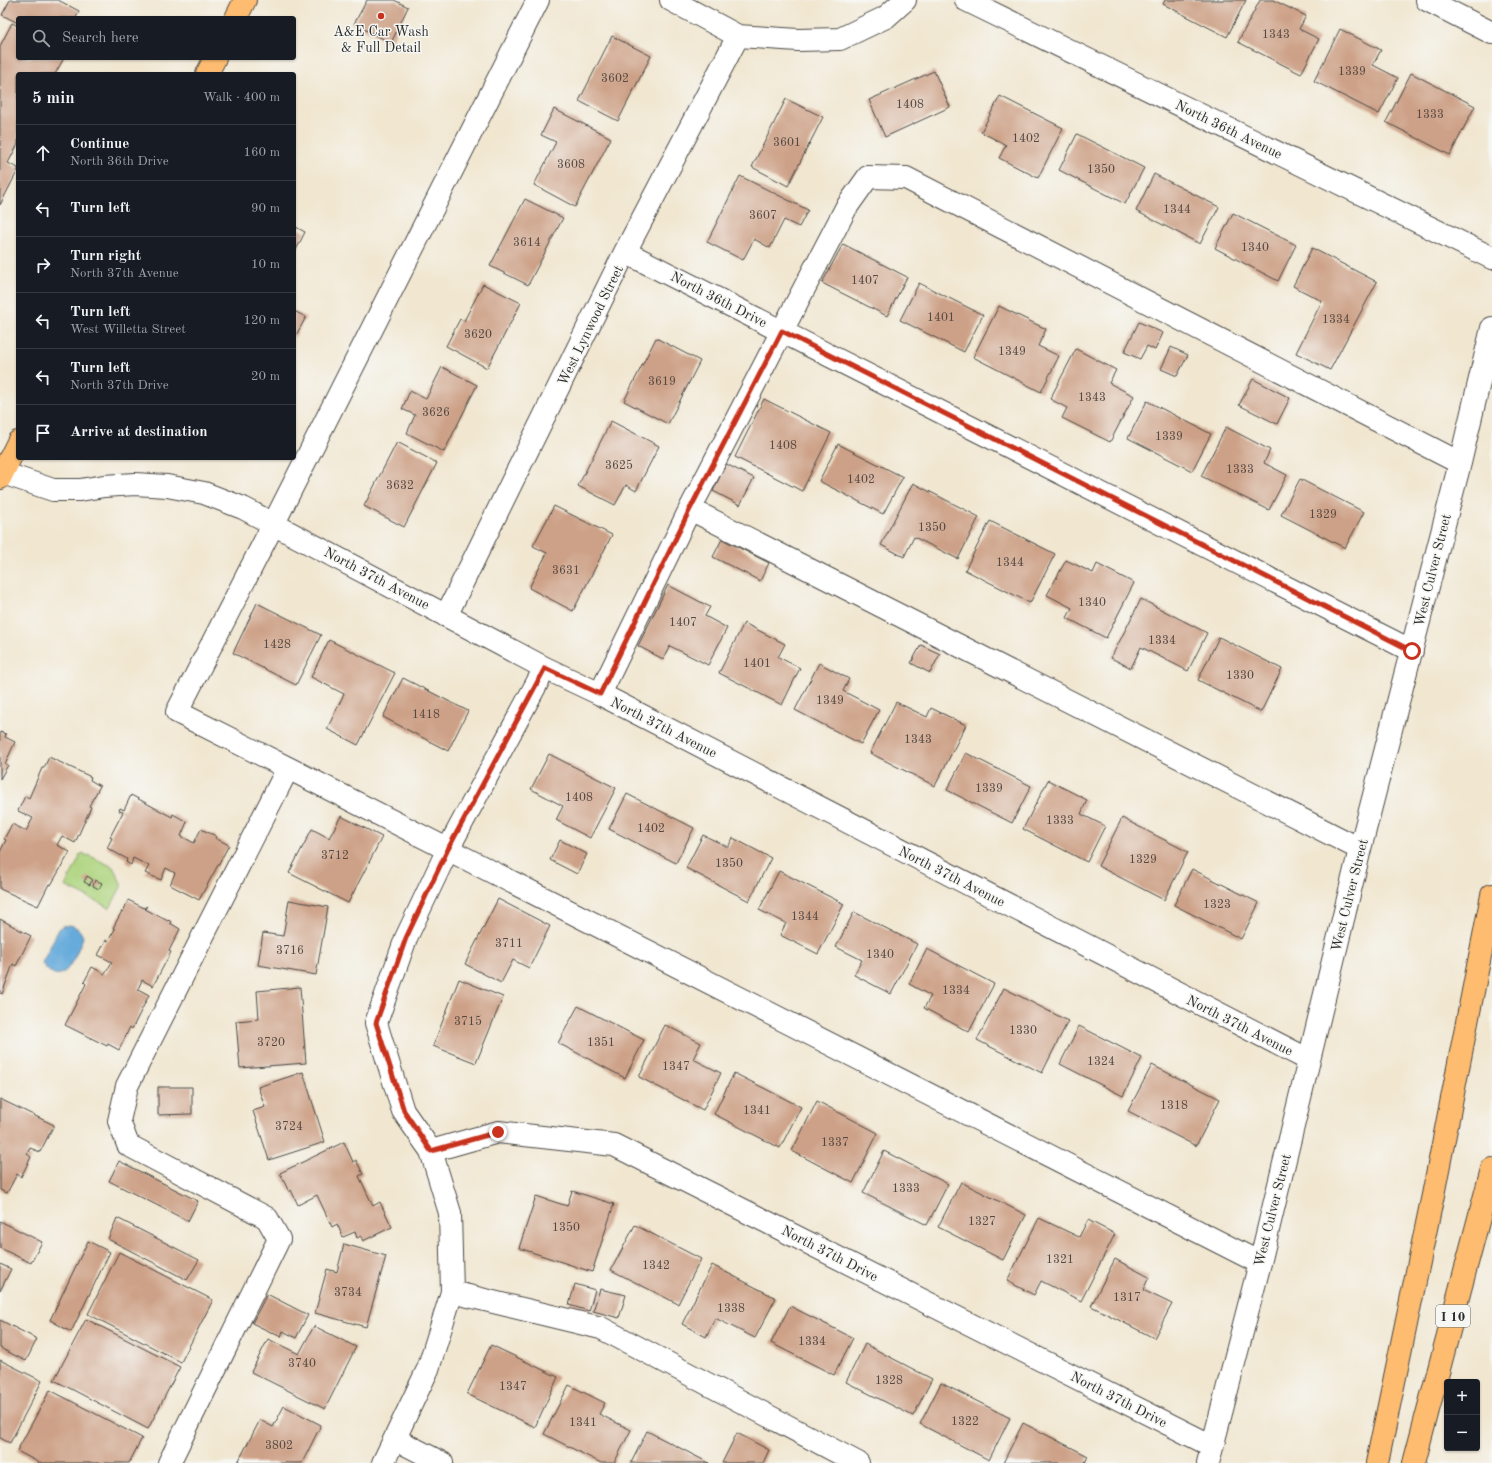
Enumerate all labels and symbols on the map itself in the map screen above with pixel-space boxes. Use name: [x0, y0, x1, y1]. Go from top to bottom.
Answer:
marker: A&E Car Wash & Full Detail: [376, 11, 386, 21]
place label: A&E Car Wash & Full Detail: [333, 25, 429, 55]
house number: 1343: [1262, 29, 1290, 41]
house number: 1339: [1338, 66, 1366, 78]
house number: 3602: [601, 73, 629, 85]
street label: North 36th Avenue: [1173, 98, 1284, 162]
house number: 1408: [896, 99, 924, 111]
house number: 1333: [1416, 109, 1444, 121]
house number: 1402: [1012, 133, 1040, 145]
house number: 3601: [773, 137, 801, 149]
house number: 3608: [557, 159, 585, 171]
house number: 1350: [1087, 163, 1115, 176]
house number: 1344: [1163, 204, 1191, 216]
house number: 3607: [749, 210, 777, 222]
house number: 3614: [513, 237, 541, 249]
house number: 1340: [1241, 242, 1269, 254]
street label: West Lynwood Street: [556, 263, 626, 388]
street label: North 36th Drive: [668, 270, 769, 330]
house number: 1407: [851, 275, 879, 287]
house number: 1401: [927, 312, 955, 324]
house number: 1334: [1322, 314, 1350, 326]
house number: 3620: [464, 329, 492, 341]
house number: 1349: [998, 346, 1026, 358]
house number: 3619: [648, 376, 676, 388]
house number: 1343: [1078, 392, 1106, 404]
house number: 3626: [422, 407, 450, 419]
house number: 1339: [1155, 431, 1183, 443]
house number: 1408: [769, 440, 797, 452]
house number: 3625: [605, 459, 633, 472]
house number: 1333: [1226, 464, 1254, 476]
house number: 1402: [847, 474, 875, 486]
house number: 3632: [386, 480, 414, 492]
house number: 1329: [1309, 509, 1337, 521]
street label: West Culver Street: [1412, 512, 1454, 628]
house number: 1350: [918, 521, 946, 534]
street label: North 37th Avenue: [322, 545, 431, 613]
house number: 1344: [996, 557, 1024, 569]
house number: 3631: [552, 565, 580, 577]
house number: 1340: [1078, 597, 1106, 609]
house number: 1407: [669, 617, 697, 629]
house number: 1334: [1148, 635, 1176, 647]
house number: 1428: [263, 639, 291, 651]
route start: [1403, 642, 1421, 660]
house number: 1401: [743, 658, 771, 670]
house number: 1330: [1226, 670, 1254, 682]
street label: North 37th Avenue: [608, 695, 719, 761]
house number: 1349: [816, 695, 844, 707]
house number: 1418: [412, 709, 440, 721]
house number: 1343: [904, 734, 932, 746]
house number: 1339: [975, 783, 1003, 795]
house number: 1408: [565, 792, 593, 804]
house number: 1333: [1046, 815, 1074, 827]
house number: 1402: [637, 823, 665, 835]
street label: West Culver Street: [1329, 837, 1371, 953]
street label: North 37th Avenue: [896, 844, 1007, 910]
house number: 3712: [321, 850, 349, 862]
house number: 1329: [1129, 854, 1157, 866]
house number: 1350: [715, 857, 743, 870]
house number: 1323: [1203, 899, 1231, 911]
house number: 1344: [791, 911, 819, 923]
house number: 3711: [495, 938, 523, 950]
house number: 3716: [276, 945, 304, 957]
house number: 1340: [866, 949, 894, 961]
house number: 1334: [942, 985, 970, 997]
street label: North 37th Avenue: [1184, 993, 1295, 1059]
house number: 3715: [454, 1015, 482, 1028]
house number: 1330: [1009, 1025, 1037, 1037]
house number: 1351: [587, 1036, 615, 1049]
house number: 3720: [257, 1037, 285, 1049]
house number: 1324: [1087, 1056, 1115, 1068]
house number: 1347: [662, 1061, 690, 1073]
house number: 1318: [1160, 1100, 1188, 1112]
house number: 1341: [743, 1105, 771, 1117]
house number: 3724: [275, 1121, 303, 1133]
route end: [489, 1123, 507, 1141]
house number: 1337: [821, 1137, 849, 1149]
street label: West Culver Street: [1252, 1152, 1294, 1268]
house number: 1333: [892, 1183, 920, 1195]
house number: 1327: [968, 1216, 996, 1228]
house number: 1350: [552, 1221, 580, 1234]
street label: North 37th Drive: [779, 1224, 880, 1284]
house number: 1321: [1046, 1254, 1074, 1266]
house number: 1342: [642, 1260, 670, 1272]
house number: 3734: [334, 1287, 362, 1299]
house number: 1317: [1113, 1292, 1141, 1304]
house number: 1338: [717, 1303, 745, 1315]
road number: I 10: [1436, 1305, 1470, 1327]
house number: 1334: [798, 1336, 826, 1348]
house number: 3740: [288, 1358, 316, 1370]
street label: North 37th Drive: [1068, 1370, 1169, 1430]
house number: 1328: [875, 1375, 903, 1387]
house number: 1347: [499, 1381, 527, 1393]
house number: 1322: [951, 1416, 979, 1428]
house number: 1341: [569, 1417, 597, 1429]
house number: 3802: [265, 1440, 293, 1452]

